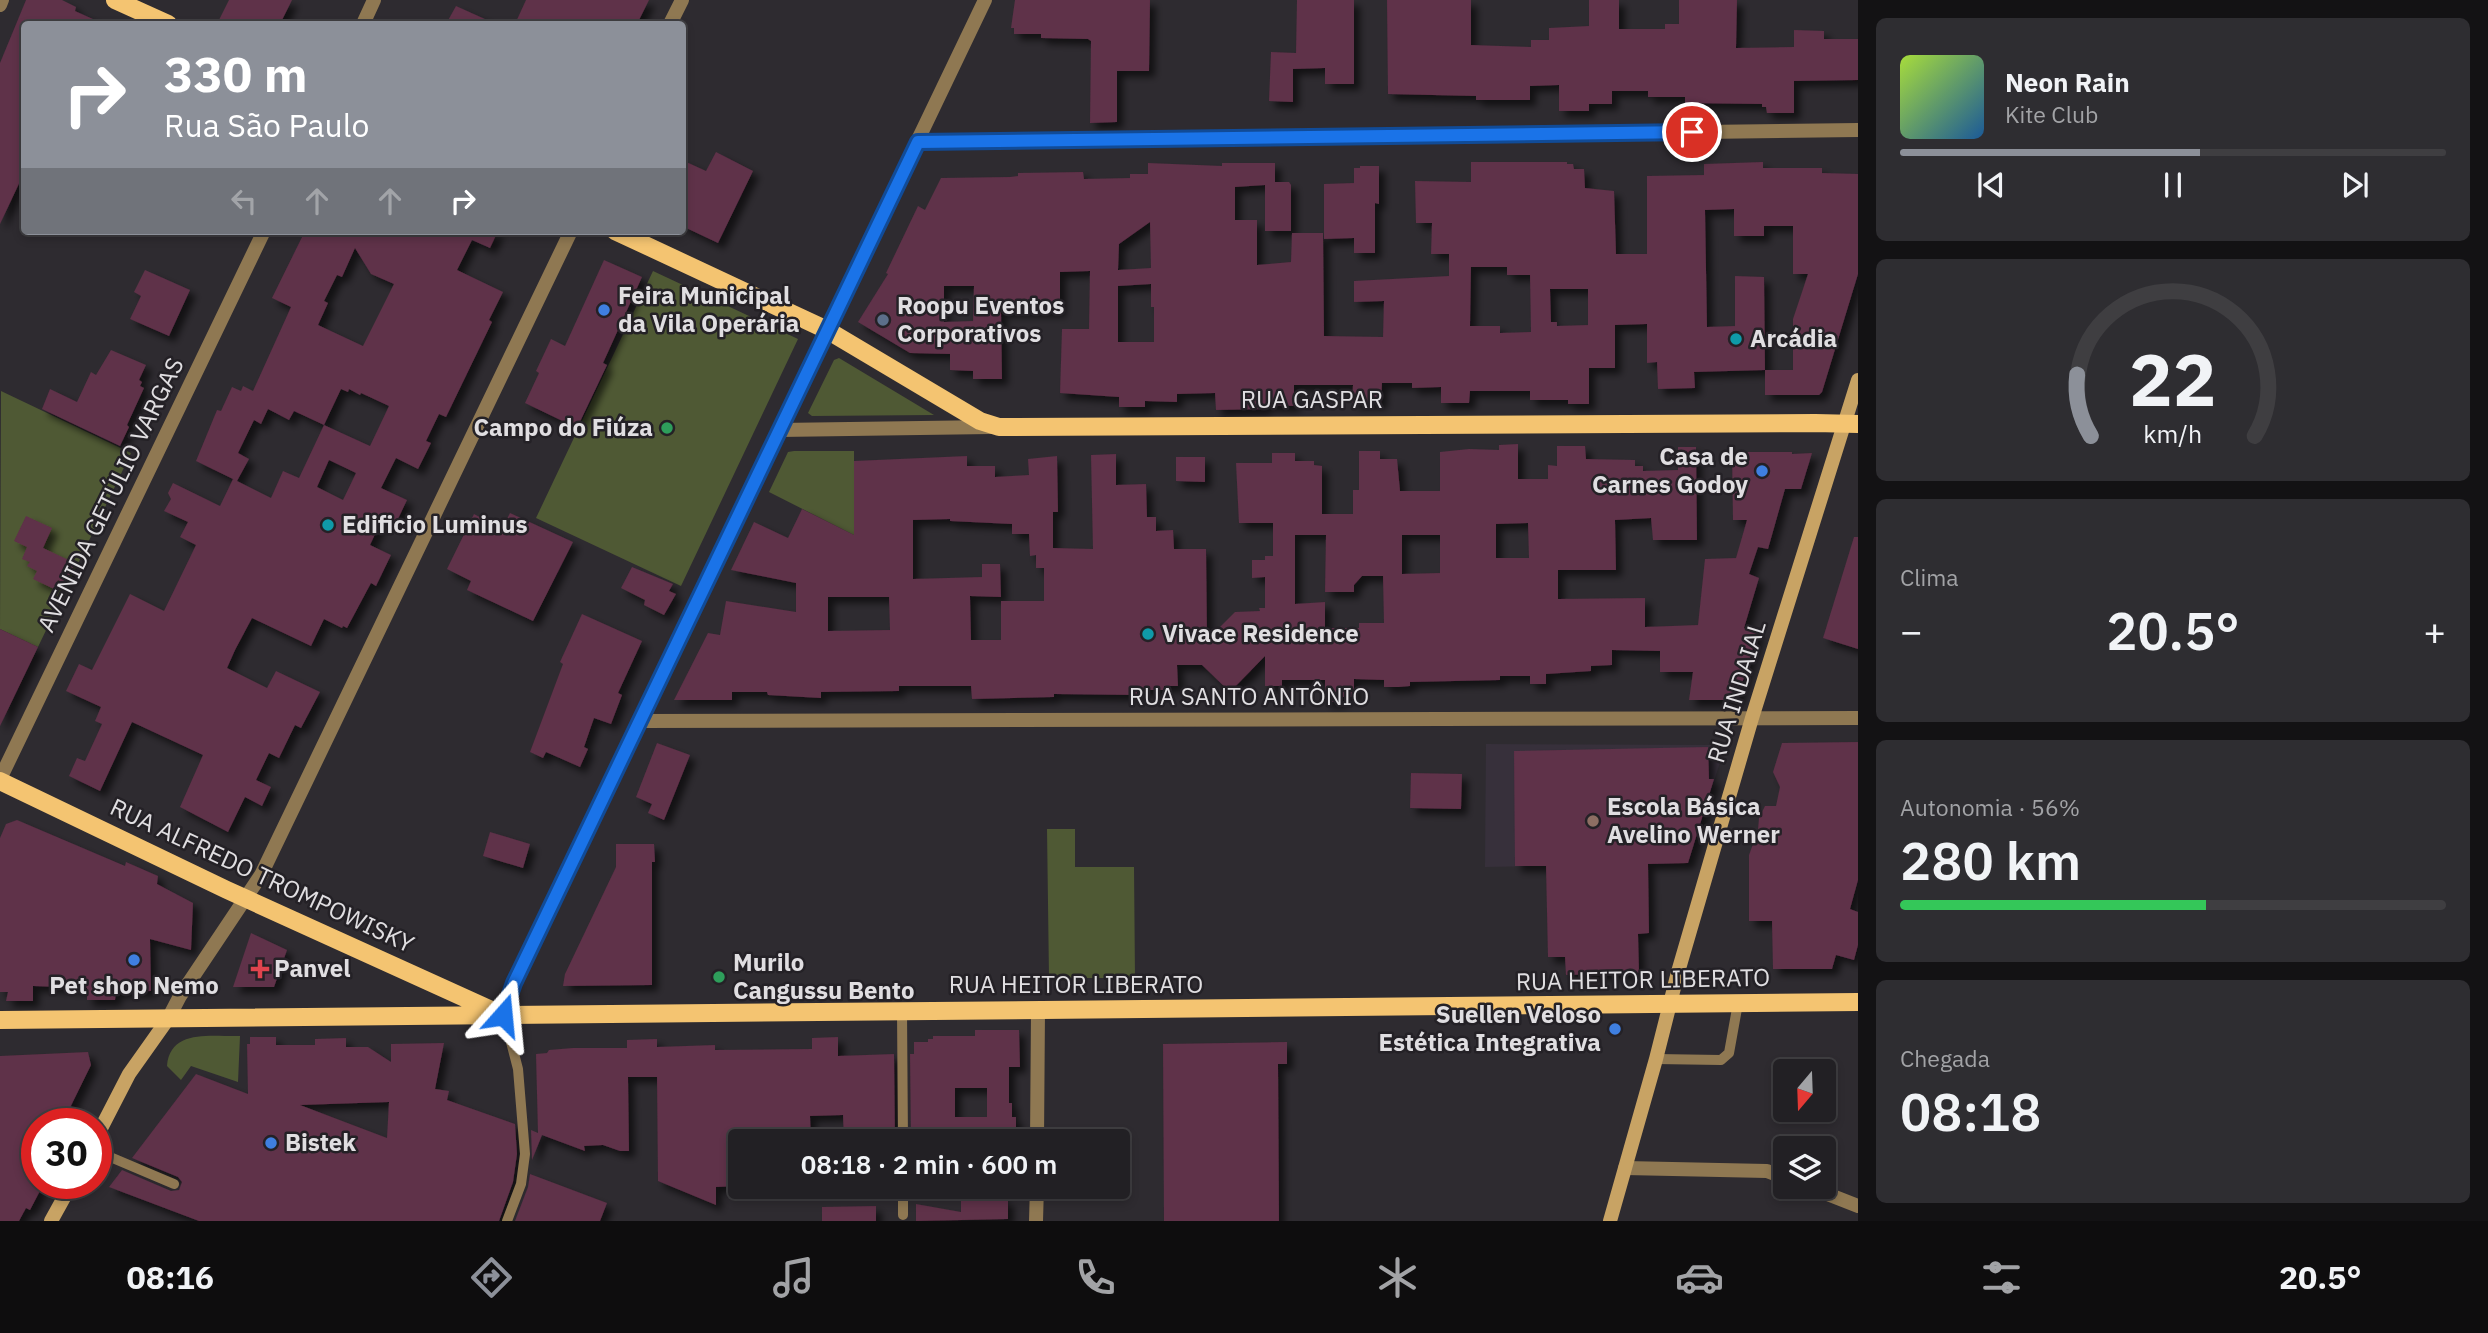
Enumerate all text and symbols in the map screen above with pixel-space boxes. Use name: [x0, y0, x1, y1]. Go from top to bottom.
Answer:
text: 330 m: [164, 42, 308, 105]
icon: right: [49, 49, 140, 140]
text: Neon Rain: [2005, 65, 2130, 99]
text: Kite Club: [2005, 99, 2098, 129]
pin: [1662, 102, 1722, 162]
text: Rua São Paulo: [164, 104, 369, 146]
icon: arrive: [1673, 113, 1711, 151]
icon: previous: [1972, 166, 2010, 204]
icon: pause: [2154, 166, 2192, 204]
icon: next: [2336, 166, 2374, 204]
icon: left: [225, 182, 263, 220]
icon: ahead: [298, 182, 336, 220]
icon: ahead: [371, 182, 409, 220]
icon: right: [444, 182, 482, 220]
place label: Feira Municipal da Vila Operária: [618, 279, 799, 339]
place label: Roopu Eventos Corporativos: [897, 289, 1064, 349]
marker: Feira Municipal da Vila Operária: [596, 302, 612, 318]
marker: Roopu Eventos Corporativos: [875, 312, 891, 328]
place label: Arcádia: [1750, 322, 1837, 354]
marker: Arcádia: [1728, 331, 1744, 347]
text: 22: [2129, 331, 2217, 426]
street label: AVENIDA GETÚLIO VARGAS: [30, 352, 191, 637]
street label: RUA GASPAR: [1241, 383, 1383, 415]
place label: Campo do Fiúza: [473, 411, 653, 443]
text: km/h: [2144, 417, 2202, 450]
marker: Campo do Fiúza: [659, 420, 675, 436]
place label: Casa de Carnes Godoy: [1592, 440, 1748, 500]
marker: Casa de Carnes Godoy: [1754, 463, 1770, 479]
place label: Edificio Luminus: [342, 508, 528, 540]
marker: Edificio Luminus: [320, 517, 336, 533]
text: Clima: [1900, 562, 1959, 592]
text: 20.5°: [2106, 597, 2240, 664]
text: −: [1900, 606, 1923, 655]
text: +: [2423, 606, 2446, 655]
place label: Vivace Residence: [1162, 617, 1359, 649]
street label: RUA INDAIAL: [1699, 617, 1773, 767]
marker: Vivace Residence: [1140, 626, 1156, 642]
street label: RUA SANTO ANTÔNIO: [1129, 680, 1369, 712]
street label: RUA ALFREDO TROMPOWISKY: [105, 790, 420, 960]
place label: Escola Básica Avelino Werner: [1607, 790, 1780, 850]
text: Autonomia · 56%: [1900, 792, 2080, 822]
marker: Escola Básica Avelino Werner: [1585, 813, 1601, 829]
text: 280 km: [1900, 827, 2081, 894]
place label: Murilo Cangussu Bento: [733, 946, 914, 1006]
marker: Pet shop Nemo: [126, 952, 142, 968]
place label: Panvel: [274, 952, 351, 984]
marker: Panvel: [252, 961, 268, 977]
street label: RUA HEITOR LIBERATO: [1515, 961, 1770, 997]
street label: RUA HEITOR LIBERATO: [949, 968, 1203, 1000]
place label: Pet shop Nemo: [49, 969, 219, 1001]
marker: Murilo Cangussu Bento: [711, 969, 727, 985]
position arrow: [466, 978, 540, 1052]
place label: Suellen Veloso Estética Integrativa: [1378, 998, 1601, 1058]
marker: Suellen Veloso Estética Integrativa: [1607, 1021, 1623, 1037]
text: Chegada: [1900, 1043, 1990, 1073]
north arrow: [1773, 1059, 1836, 1122]
map controls: [1773, 1059, 1836, 1199]
text: 08:18: [1900, 1078, 2041, 1145]
speed limit sign: 30: [21, 1108, 112, 1199]
place label: Bistek: [285, 1126, 356, 1158]
marker: Bistek: [263, 1135, 279, 1151]
button: layers: [1773, 1136, 1836, 1199]
text: 08:18 · 2 min · 600 m: [801, 1147, 1057, 1181]
icon: directions: [467, 1253, 516, 1302]
icon: music: [769, 1253, 818, 1302]
icon: phone: [1071, 1253, 1120, 1302]
icon: climate: [1373, 1253, 1422, 1302]
icon: car: [1675, 1253, 1724, 1302]
icon: filters: [1977, 1253, 2026, 1302]
text: 08:16: [127, 1256, 214, 1298]
text: 20.5°: [2279, 1256, 2361, 1298]

